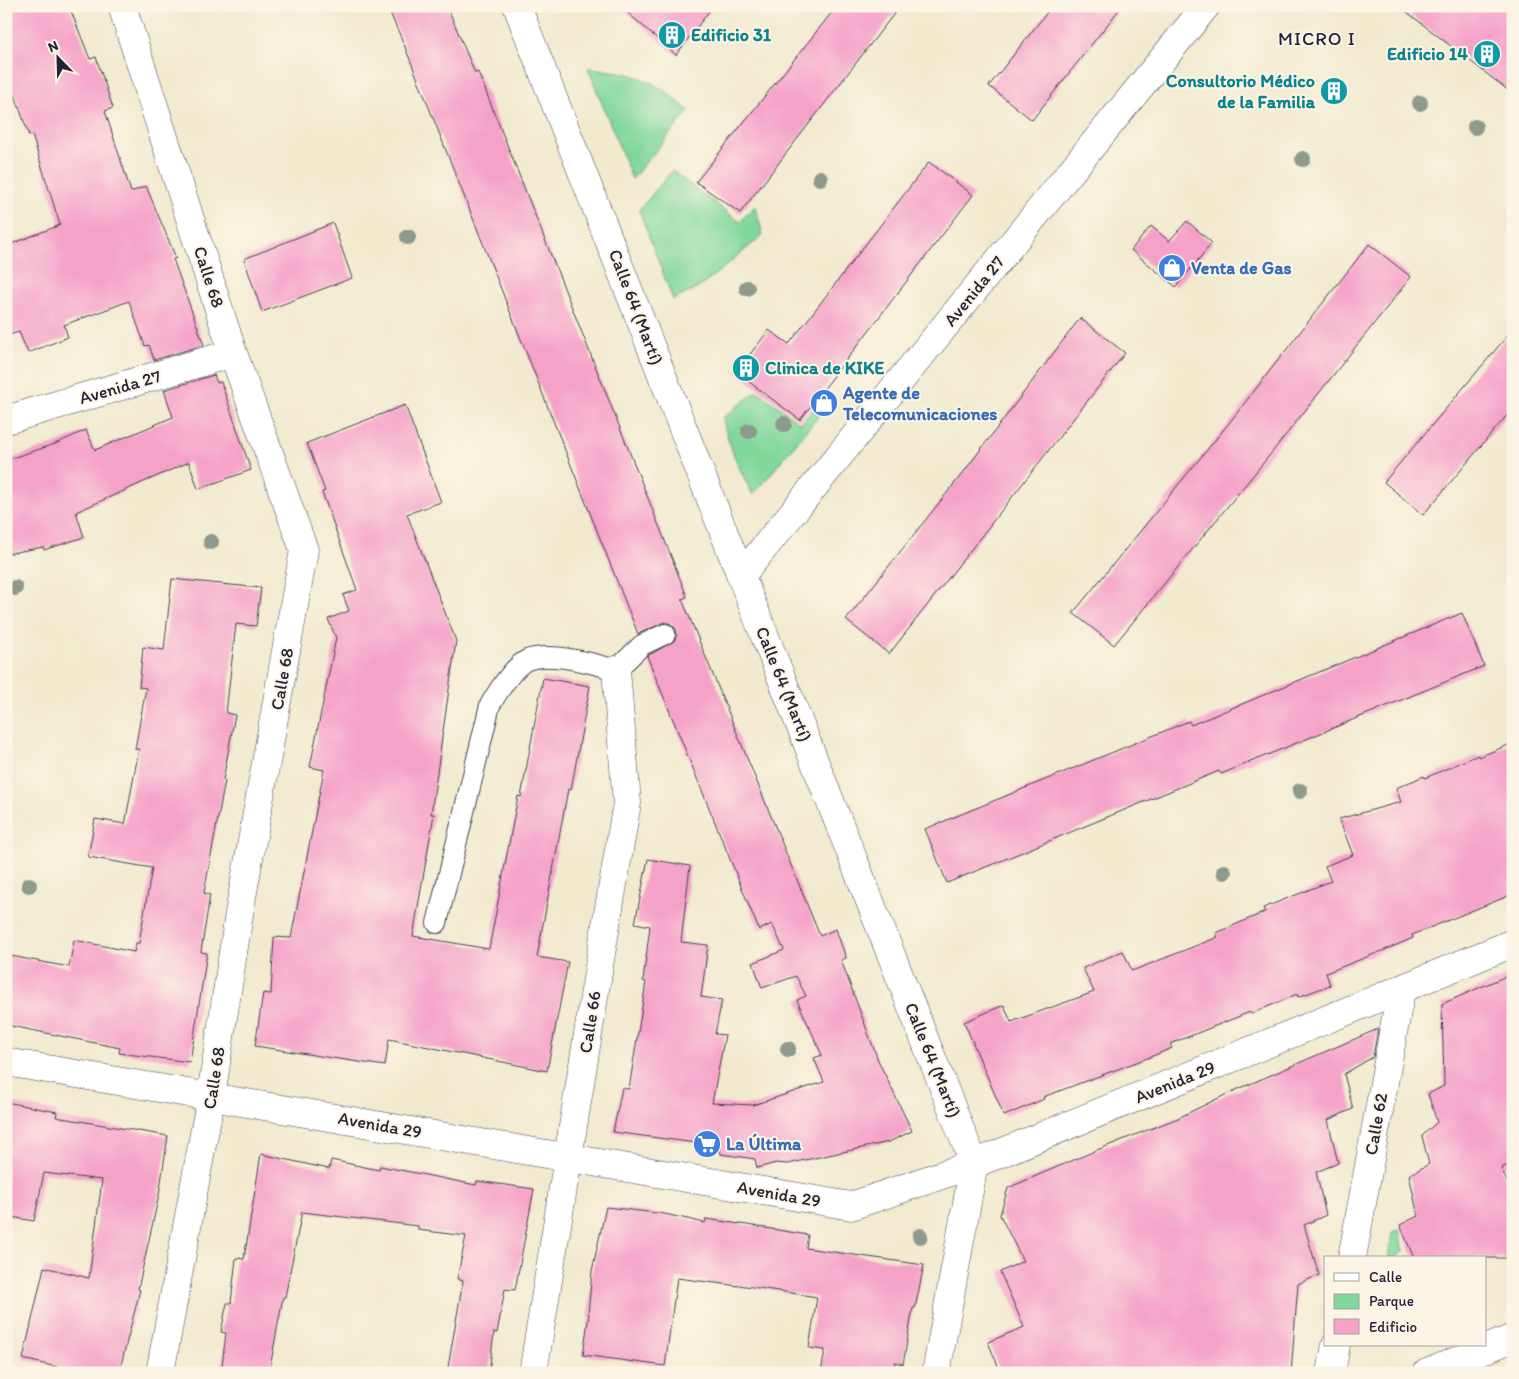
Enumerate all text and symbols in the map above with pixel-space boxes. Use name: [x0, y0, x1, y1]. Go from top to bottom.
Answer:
building icon: Edificio 31: [657, 20, 687, 50]
place label: Edificio 31: [691, 24, 772, 46]
district label: MICRO I: [1278, 27, 1356, 50]
north arrow: [32, 32, 82, 82]
text: N: [45, 37, 61, 56]
building icon: Edificio 14: [1472, 39, 1502, 69]
place label: Edificio 14: [1387, 43, 1468, 65]
place label: Consultorio Médico de la Familia: [1166, 70, 1316, 113]
building icon: Consultorio Médico de la Familia: [1319, 76, 1349, 106]
street label: Calle 68: [189, 244, 229, 311]
street label: Calle 64 (Martí): [604, 246, 668, 368]
street label: Avenida 27: [939, 251, 1009, 331]
shop icon: Venta de Gas: [1157, 253, 1187, 283]
place label: Venta de Gas: [1191, 257, 1292, 279]
building icon: Clinica de KIKE: [731, 353, 761, 383]
place label: Clinica de KIKE: [765, 357, 884, 379]
street label: Avenida 27: [77, 365, 163, 409]
place label: Agente de Telecomunicaciones: [842, 382, 997, 425]
shop icon: Agente de Telecomunicaciones: [809, 388, 839, 418]
street label: Calle 64 (Martí): [751, 623, 817, 745]
street label: Calle 68: [266, 646, 298, 712]
street label: Calle 66: [574, 989, 606, 1055]
street label: Calle 64 (Martí): [900, 999, 966, 1121]
street label: Calle 68: [198, 1045, 230, 1111]
street label: Avenida 29: [1132, 1056, 1218, 1108]
street label: Calle 62: [1360, 1091, 1392, 1157]
street label: Avenida 29: [336, 1107, 424, 1143]
supermarket icon: La Última: [692, 1129, 722, 1159]
place label: La Última: [726, 1133, 802, 1155]
street label: Avenida 29: [735, 1176, 823, 1212]
legend: [1324, 1256, 1486, 1346]
text: Calle: [1369, 1268, 1402, 1286]
text: Parque: [1369, 1292, 1414, 1310]
text: Edificio: [1369, 1318, 1417, 1336]

